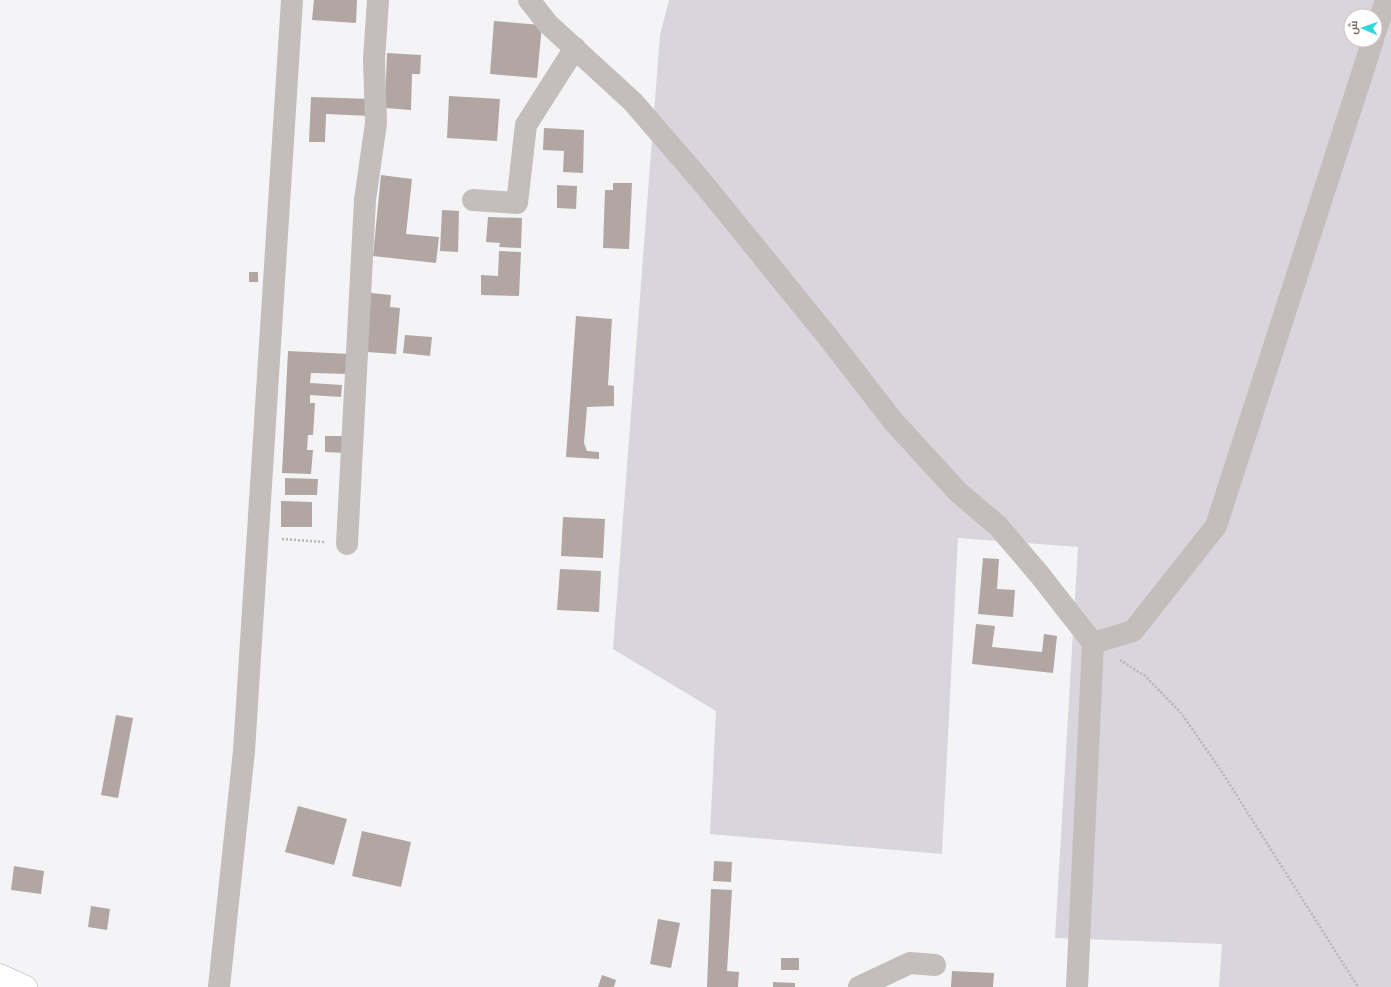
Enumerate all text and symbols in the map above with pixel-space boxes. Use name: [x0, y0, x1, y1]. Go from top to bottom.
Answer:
north arrow: [1343, 8, 1383, 48]
text: ش: [1347, 20, 1360, 35]

